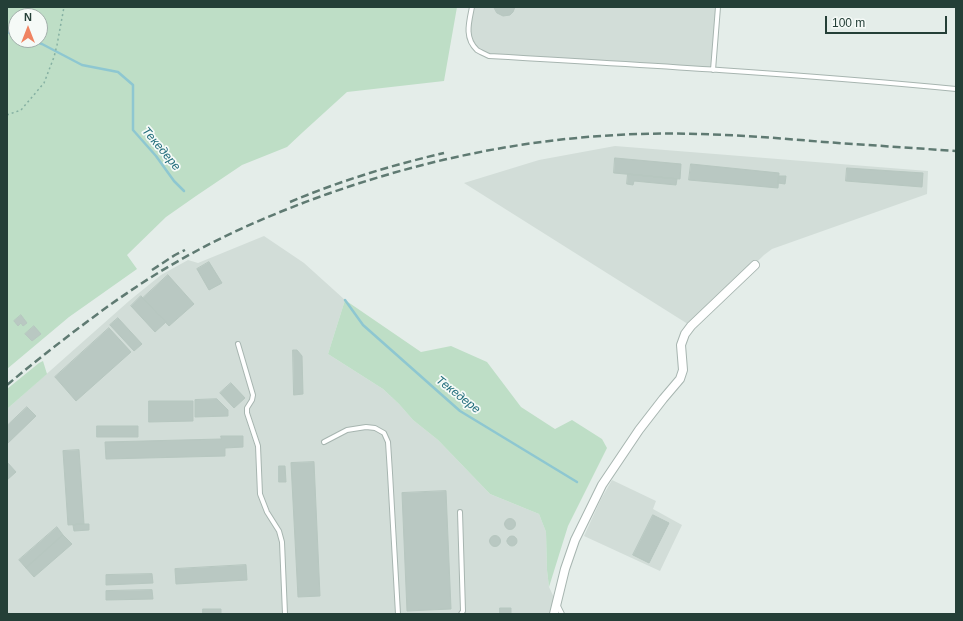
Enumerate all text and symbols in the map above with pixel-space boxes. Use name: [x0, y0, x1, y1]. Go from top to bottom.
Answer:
north arrow: [8, 8, 48, 48]
scale bar: [827, 8, 949, 34]
text: N: [24, 11, 32, 23]
text: 100 m: [832, 16, 865, 30]
water label: Текедере: [139, 124, 183, 174]
water label: Текедере: [433, 373, 483, 417]

